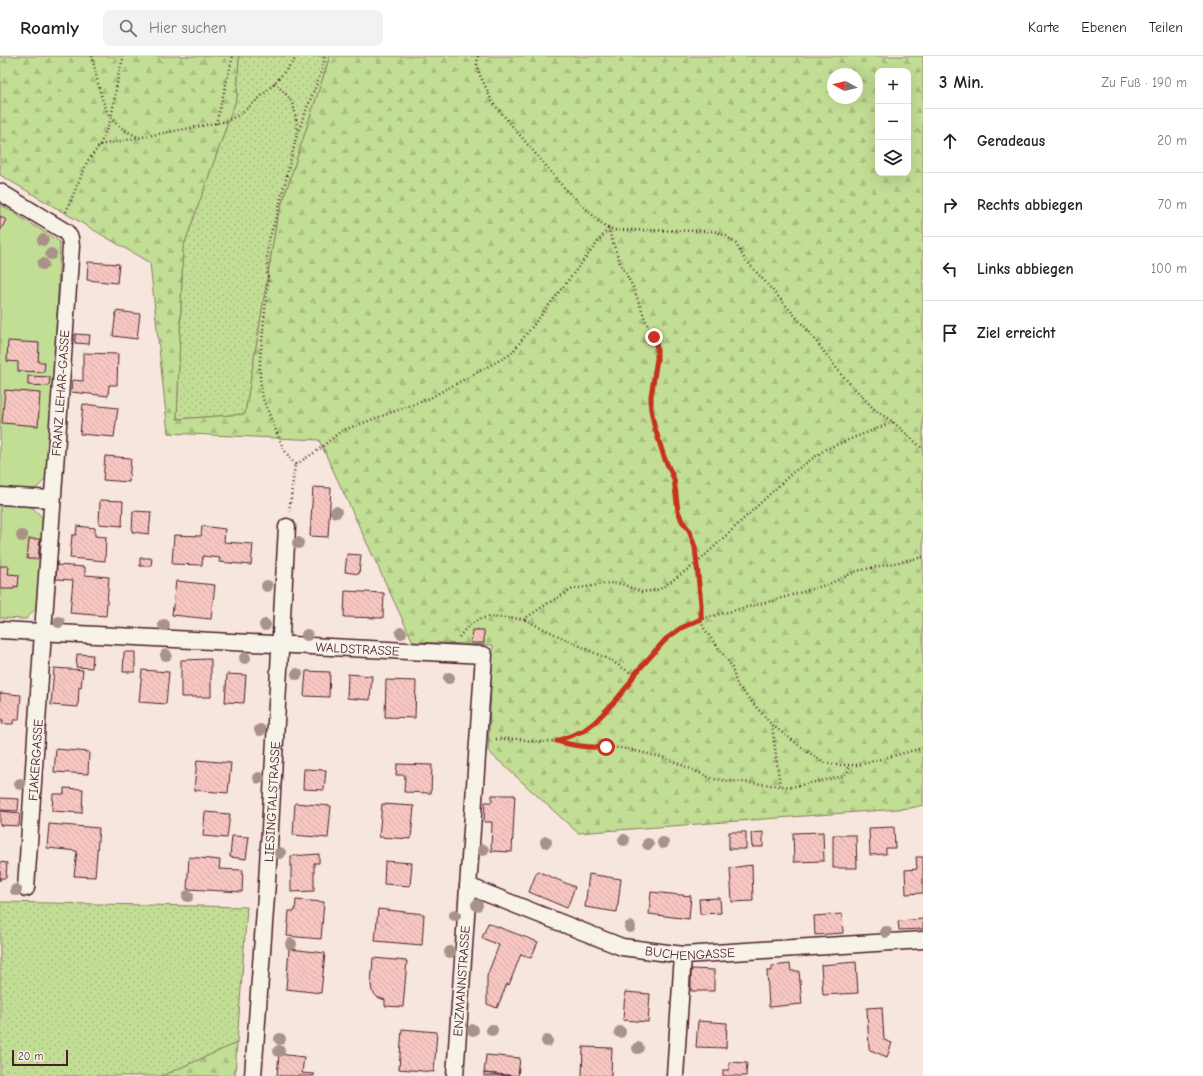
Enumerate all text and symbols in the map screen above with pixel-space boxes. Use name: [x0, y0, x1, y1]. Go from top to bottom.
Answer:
search box: [103, 10, 383, 46]
text: Roamly: [20, 17, 79, 39]
icon: search: [117, 17, 139, 39]
text: Hier suchen: [149, 19, 227, 37]
text: Karte: [1028, 19, 1059, 36]
text: Ebenen: [1081, 19, 1127, 36]
text: Teilen: [1149, 19, 1183, 36]
north arrow: [827, 68, 863, 104]
map controls: [875, 68, 911, 176]
button: +: [875, 68, 911, 104]
text: 3 Min.: [939, 73, 984, 92]
text: Zu Fuß · 190 m: [1101, 75, 1187, 90]
button: −: [875, 104, 911, 140]
icon: ahead: [939, 130, 961, 152]
text: Geradeaus: [977, 132, 1045, 150]
text: 20 m: [1157, 133, 1187, 148]
button: layers: [875, 140, 911, 176]
icon: right: [939, 194, 961, 216]
text: Rechts abbiegen: [977, 196, 1083, 214]
text: 70 m: [1158, 197, 1187, 212]
icon: left: [939, 258, 961, 280]
text: Links abbiegen: [977, 260, 1074, 278]
text: 100 m: [1151, 261, 1187, 276]
icon: arrive: [939, 322, 961, 344]
text: Ziel erreicht: [977, 324, 1055, 342]
route end: [645, 328, 663, 346]
street label: FRANZ LEHAR-GASSE: [49, 329, 72, 457]
street label: WALDSTRASSE: [315, 639, 400, 659]
street label: FIAKERGASSE: [25, 718, 46, 801]
route start: [597, 738, 615, 756]
street label: LIESINGTALSTRASSE: [261, 741, 283, 862]
street label: ENZMANNSTRASSE: [450, 925, 473, 1037]
street label: BUCHENGASSE: [644, 943, 735, 963]
scale bar: [12, 1048, 68, 1067]
text: 20 m: [18, 1050, 43, 1063]

